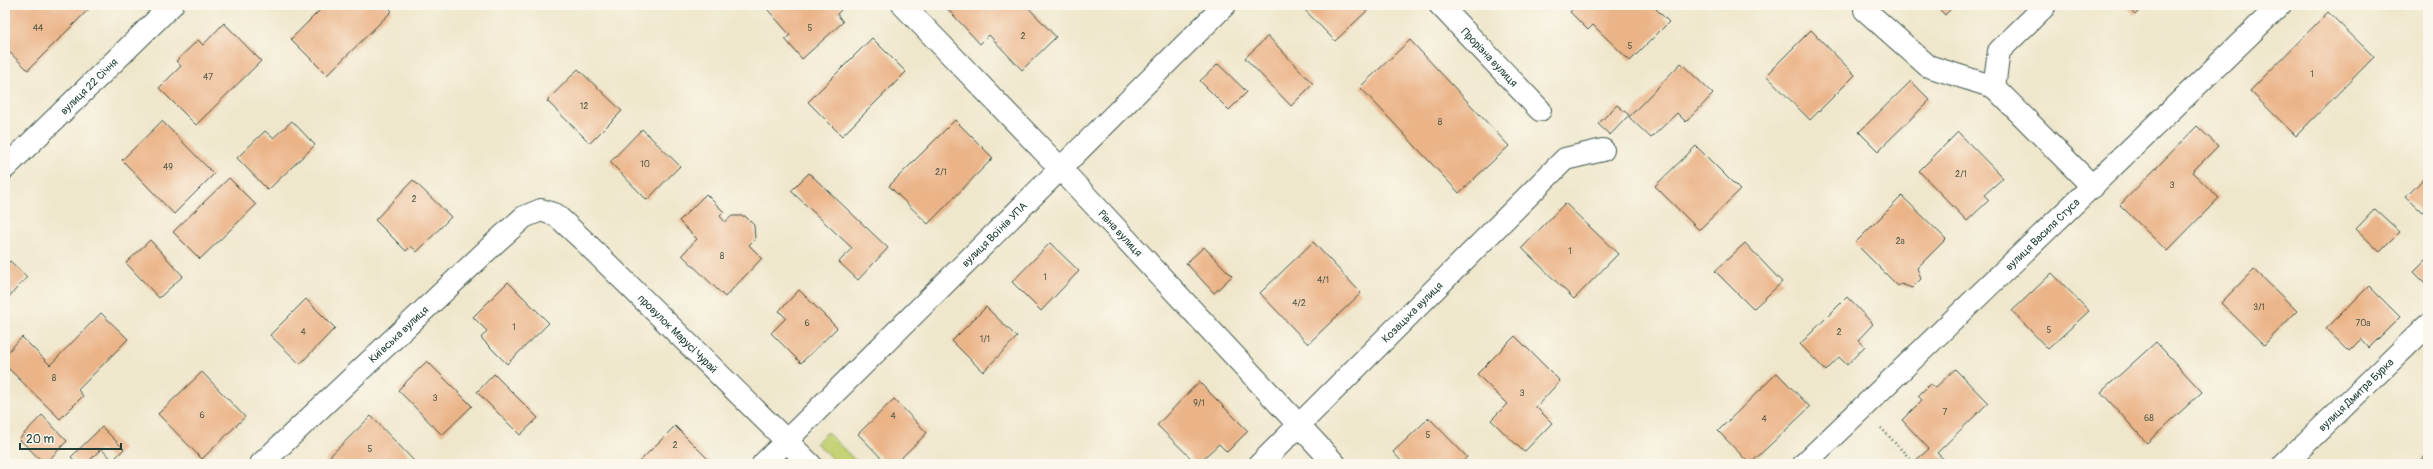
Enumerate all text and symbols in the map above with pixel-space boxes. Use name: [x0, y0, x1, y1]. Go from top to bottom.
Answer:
house number: 44: [33, 23, 44, 34]
house number: 5: [808, 23, 813, 34]
street label: Прорізна вулиця: [1459, 25, 1521, 89]
house number: 2: [1020, 31, 1026, 42]
house number: 5: [1628, 41, 1633, 52]
street label: вулиця 22 Січня: [57, 55, 120, 117]
house number: 1: [2310, 69, 2314, 80]
house number: 47: [203, 72, 213, 83]
house number: 12: [580, 101, 588, 112]
house number: 8: [1438, 117, 1443, 128]
house number: 10: [640, 159, 650, 170]
house number: 49: [163, 162, 173, 173]
house number: 2/1: [935, 167, 947, 178]
house number: 2/1: [1955, 169, 1967, 180]
house number: 3: [2169, 180, 2175, 191]
house number: 2: [411, 194, 417, 205]
street label: вулиця Василя Стуса: [2002, 195, 2082, 273]
street label: вулиця Воїнів УПА: [959, 199, 1030, 269]
street label: Рівна вулиця: [1096, 207, 1145, 259]
house number: 2а: [1895, 236, 1905, 247]
house number: 1: [1568, 246, 1572, 257]
house number: 8: [720, 251, 725, 262]
house number: 1: [1043, 272, 1047, 283]
house number: 4/1: [1317, 275, 1329, 286]
street label: Козацька вулиця: [1379, 279, 1445, 345]
street label: провулок Марусі Чурай: [635, 292, 720, 376]
house number: 4/2: [1292, 298, 1306, 309]
house number: 3/1: [2253, 302, 2265, 313]
street label: Київська вулиця: [366, 303, 431, 365]
house number: 6: [804, 318, 810, 329]
house number: 70а: [2355, 318, 2371, 329]
house number: 1: [512, 322, 516, 333]
house number: 5: [2047, 325, 2052, 336]
house number: 4: [300, 327, 306, 338]
house number: 2: [1836, 327, 1842, 338]
house number: 1/1: [980, 334, 990, 345]
street label: вулиця Дмитра Бурка: [2316, 355, 2396, 434]
house number: 8: [52, 373, 57, 384]
house number: 3: [1519, 388, 1525, 399]
house number: 3: [432, 393, 438, 404]
house number: 9/1: [1193, 398, 1205, 409]
house number: 7: [1943, 407, 1948, 418]
house number: 6: [199, 410, 205, 421]
house number: 4: [890, 411, 896, 422]
house number: 68: [2144, 413, 2154, 424]
house number: 4: [1761, 414, 1767, 425]
scale bar: [20, 425, 121, 451]
house number: 5: [1426, 430, 1431, 441]
text: 20 m: [26, 432, 55, 447]
house number: 2: [672, 440, 678, 451]
house number: 5: [368, 444, 373, 455]

